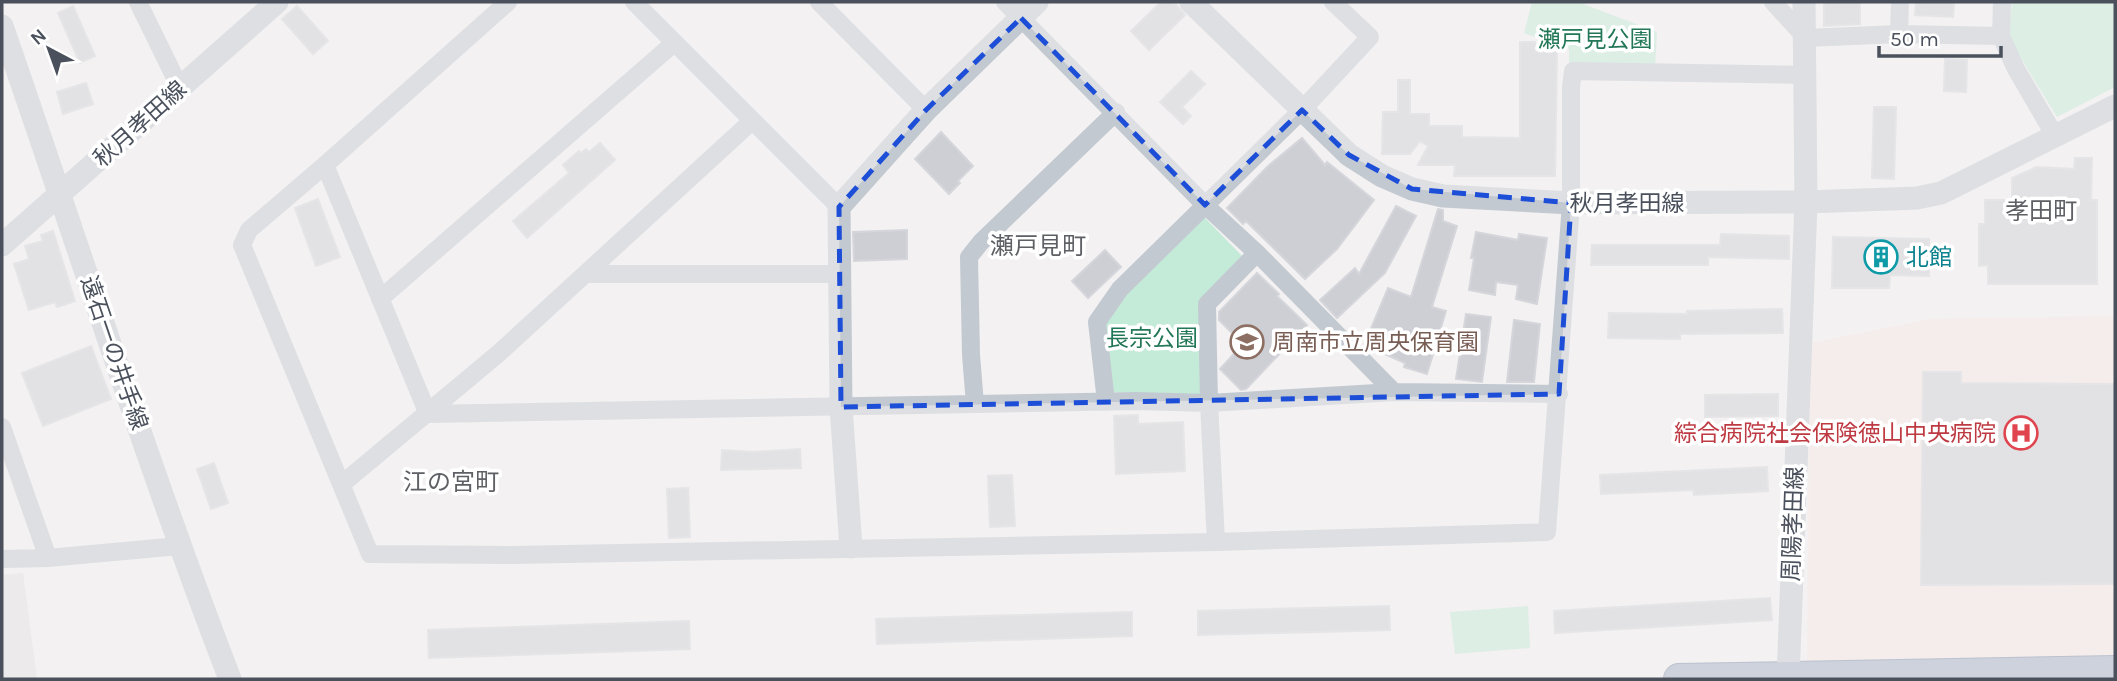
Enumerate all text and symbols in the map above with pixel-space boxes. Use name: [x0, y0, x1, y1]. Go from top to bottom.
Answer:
north arrow: [14, 14, 84, 84]
scale bar: [1879, 14, 2002, 58]
text: N: [26, 24, 51, 50]
park label: 瀬戸見公園: [1538, 26, 1653, 53]
text: 50 m: [1890, 27, 1939, 51]
street label: 秋月孝田線: [88, 75, 192, 173]
street label: 秋月孝田線: [1570, 190, 1685, 217]
district label: 孝田町: [2005, 197, 2077, 225]
district label: 瀬戸見町: [990, 232, 1086, 260]
building icon: 北館: [1862, 238, 1900, 276]
place label: 北館: [1906, 244, 1952, 271]
street label: 遠石一の井手線: [75, 272, 153, 434]
school or university icon: 周南市立周央保育園: [1228, 323, 1266, 361]
park label: 長宗公園: [1106, 325, 1198, 352]
place label: 周南市立周央保育園: [1272, 329, 1479, 356]
hospital icon: 綜合病院社会保険徳山中央病院: [2002, 414, 2040, 452]
place label: 綜合病院社会保険徳山中央病院: [1674, 420, 1996, 447]
street label: 周陽孝田線: [1778, 466, 1808, 582]
district label: 江の宮町: [403, 468, 499, 496]

